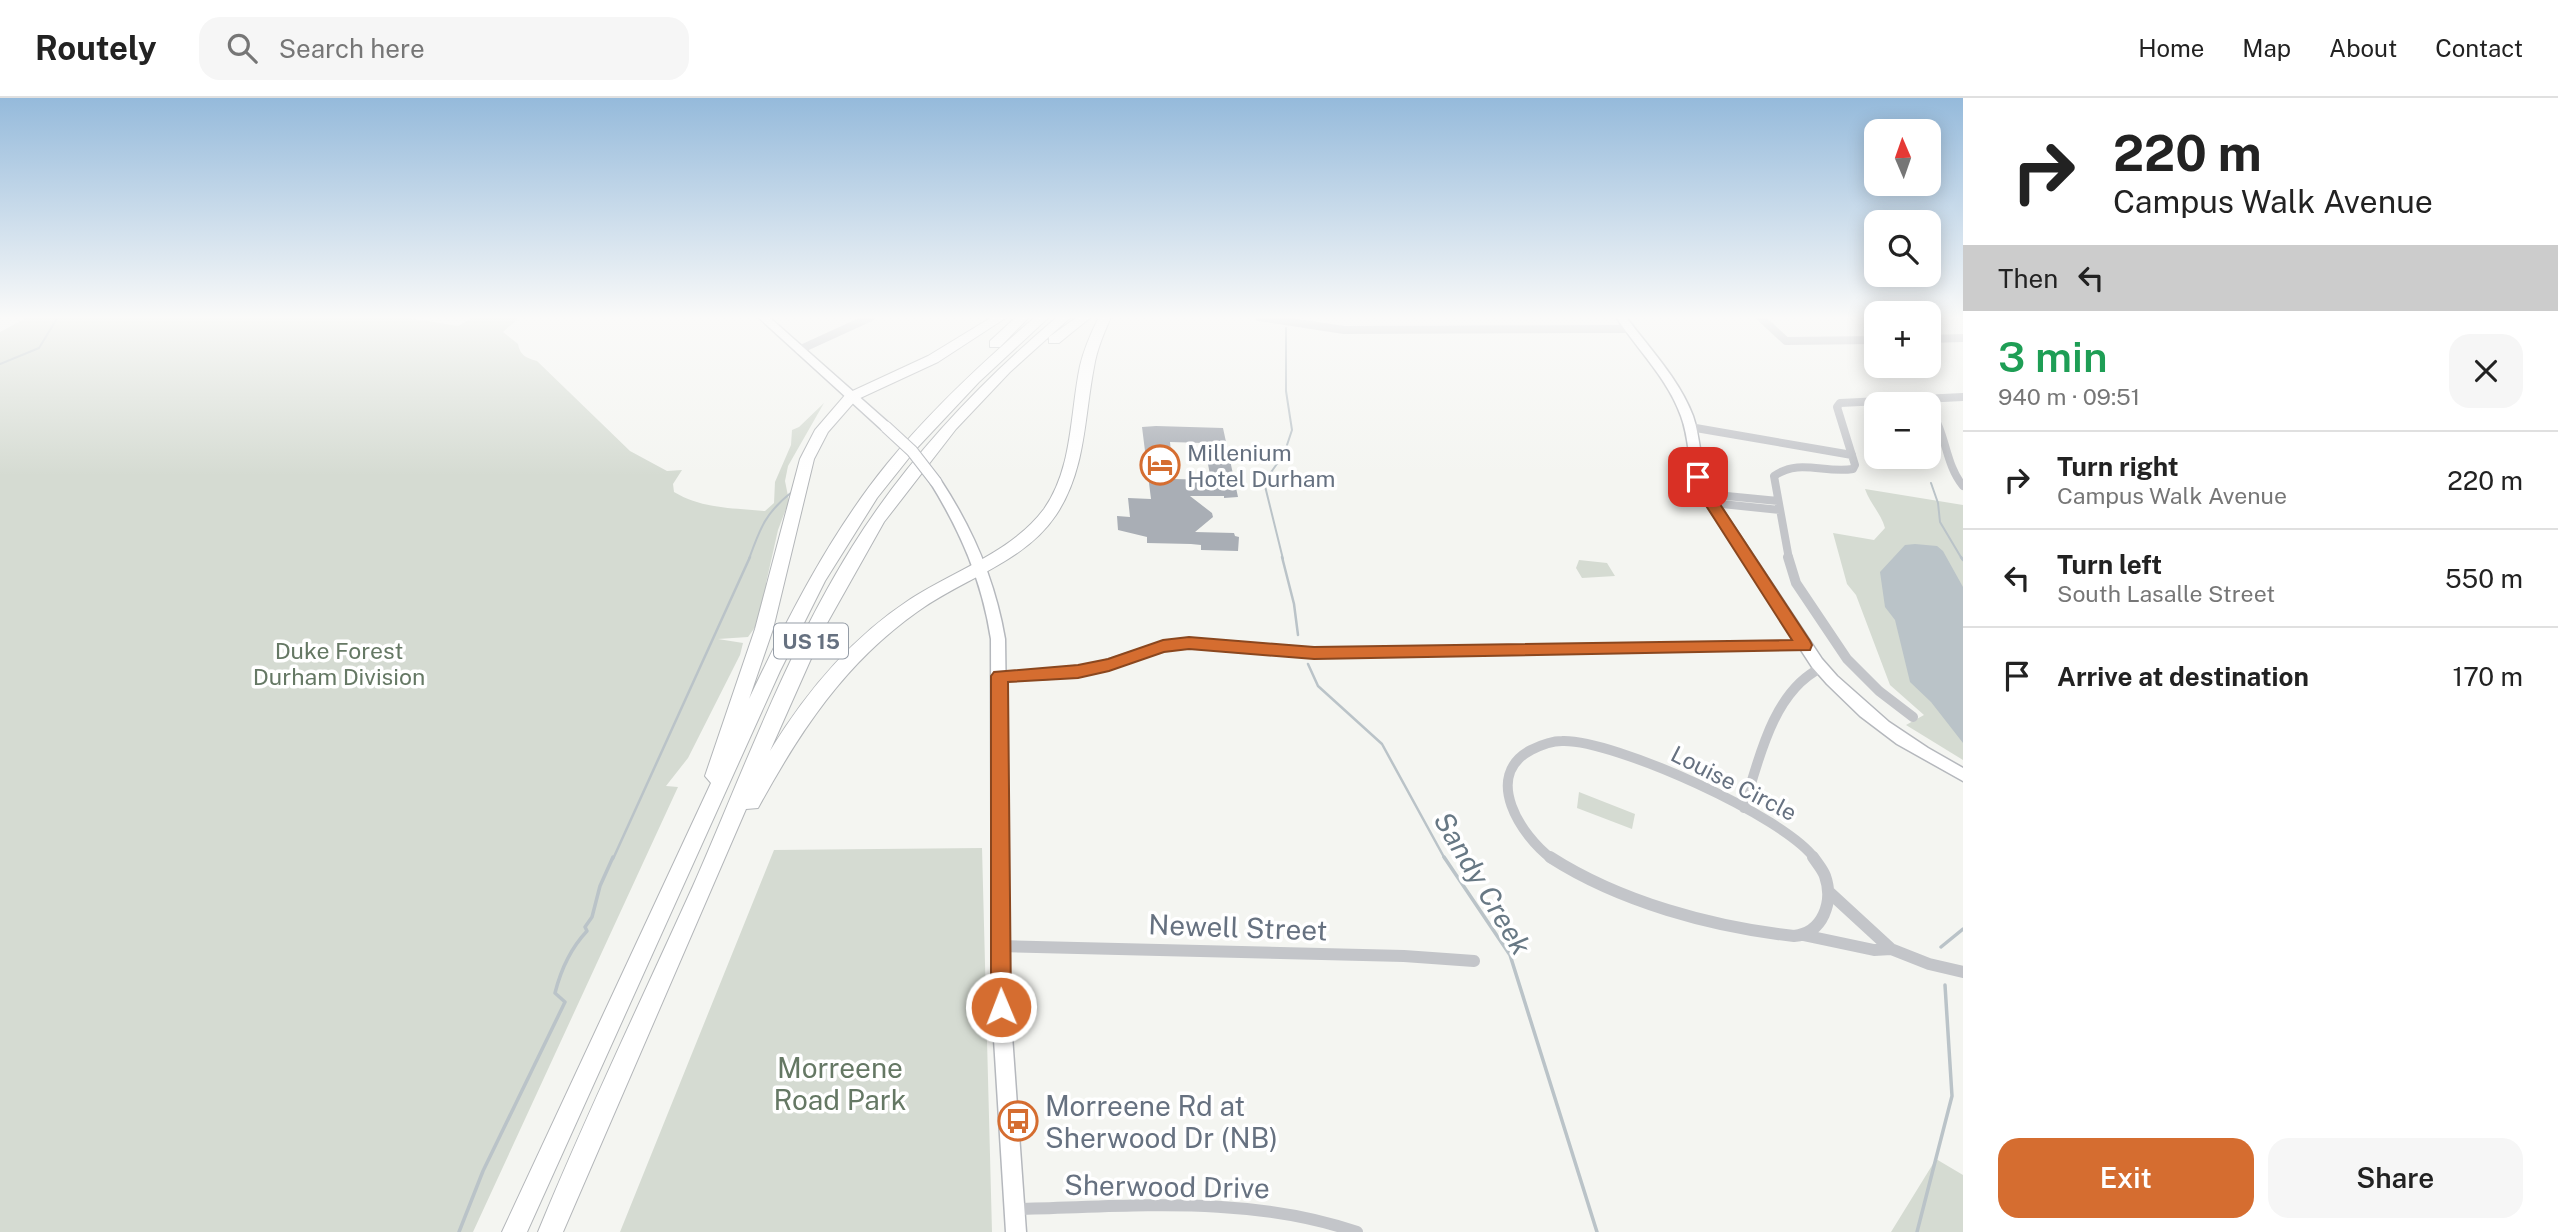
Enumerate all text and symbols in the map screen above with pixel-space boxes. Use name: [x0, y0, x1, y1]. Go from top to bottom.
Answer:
search box: [199, 17, 689, 80]
text: Routely: [35, 29, 157, 67]
icon: search: [223, 29, 261, 67]
text: Search here: [279, 33, 425, 64]
text: Home: [2138, 34, 2204, 62]
text: Map: [2242, 34, 2291, 62]
text: About: [2329, 34, 2397, 62]
text: Contact: [2435, 34, 2523, 62]
north arrow: [1864, 119, 1941, 196]
map controls: [1864, 119, 1941, 469]
text: 220 m: [2113, 124, 2262, 182]
icon: right: [1998, 126, 2089, 217]
text: Campus Walk Avenue: [2113, 183, 2433, 220]
button: search: [1864, 210, 1941, 287]
icon: left: [2072, 259, 2110, 297]
text: Then: [1998, 263, 2058, 294]
button: +: [1864, 301, 1941, 378]
text: 3 min: [1998, 332, 2108, 381]
button: close: [2449, 334, 2523, 408]
text: 940 m · 09:51: [1998, 383, 2140, 410]
button: −: [1864, 392, 1941, 469]
place label: Millenium Hotel Durham: [1187, 439, 1335, 492]
hotel icon: Millenium Hotel Durham: [1139, 444, 1181, 486]
pin: [1668, 447, 1728, 507]
text: Turn right: [2057, 451, 2179, 482]
icon: arrive: [1679, 458, 1717, 496]
icon: right: [1998, 461, 2036, 499]
text: 220 m: [2447, 465, 2523, 496]
text: Campus Walk Avenue: [2057, 482, 2287, 509]
text: Turn left: [2057, 549, 2162, 580]
icon: left: [1998, 559, 2036, 597]
text: 550 m: [2445, 563, 2523, 594]
text: South Lasalle Street: [2057, 580, 2275, 607]
road number: US 15: [774, 624, 848, 658]
park label: Duke Forest Durham Division: [253, 637, 425, 690]
icon: arrive: [1998, 657, 2036, 695]
text: Arrive at destination: [2057, 661, 2309, 692]
text: 170 m: [2453, 661, 2523, 692]
street label: Louise Circle: [1667, 740, 1801, 826]
water label: Sandy Creek: [1428, 806, 1538, 960]
street label: Newell Street: [1148, 907, 1328, 947]
position arrow: [964, 970, 1038, 1044]
park label: Morreene Road Park: [774, 1051, 906, 1116]
place label: Morreene Rd at Sherwood Dr (NB): [1045, 1089, 1278, 1154]
bus stop icon: Morreene Rd at Sherwood Dr (NB): [997, 1100, 1039, 1142]
button: Exit: [1998, 1138, 2254, 1218]
button: Share: [2268, 1138, 2523, 1218]
street label: Sherwood Drive: [1064, 1168, 1270, 1204]

